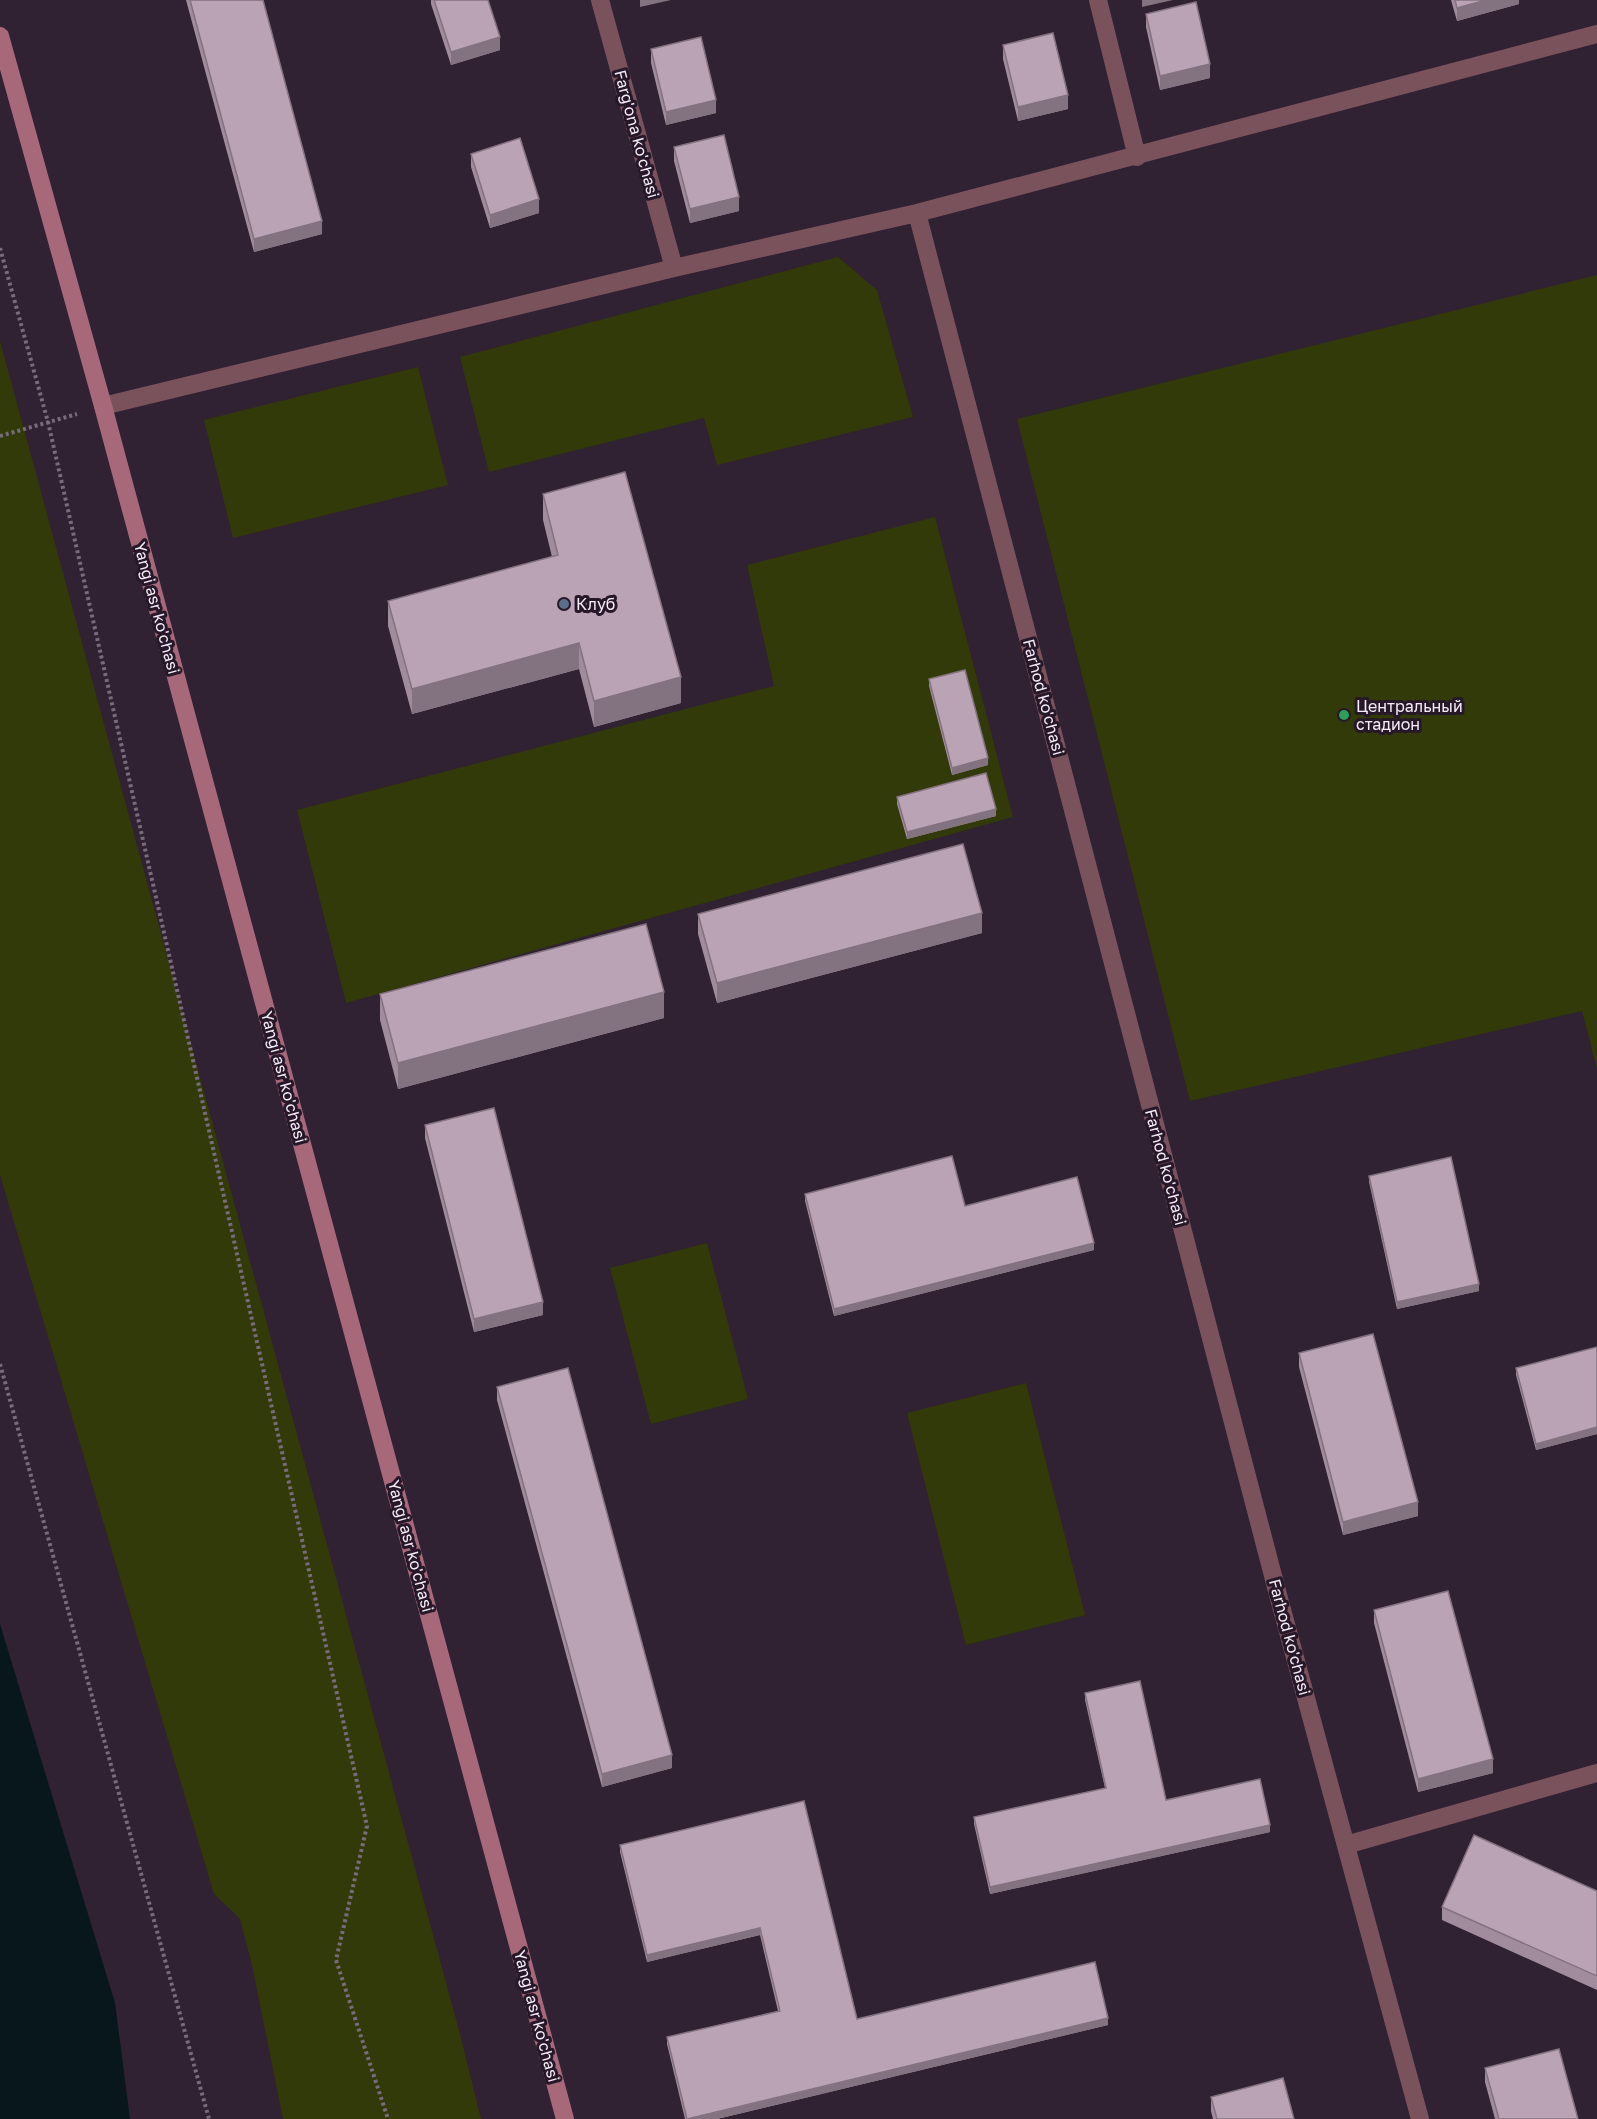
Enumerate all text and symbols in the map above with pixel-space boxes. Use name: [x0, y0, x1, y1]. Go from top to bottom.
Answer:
street label: Farg'ona ko'chasi: [610, 68, 664, 200]
street label: Yangi asr ko'chasi: [130, 540, 184, 676]
place label: Клуб: [576, 594, 615, 614]
marker: Клуб: [557, 597, 571, 611]
street label: Farhod ko'chasi: [1019, 637, 1069, 757]
place label: Центральный стадион: [1356, 696, 1463, 734]
marker: Центральный стадион: [1337, 708, 1351, 722]
street label: Yangi asr ko'chasi: [257, 1009, 311, 1145]
street label: Farhod ko'chasi: [1141, 1107, 1191, 1227]
street label: Yangi asr ko'chasi: [384, 1478, 438, 1614]
street label: Farhod ko'chasi: [1265, 1577, 1315, 1697]
street label: Yangi asr ko'chasi: [510, 1948, 564, 2084]

